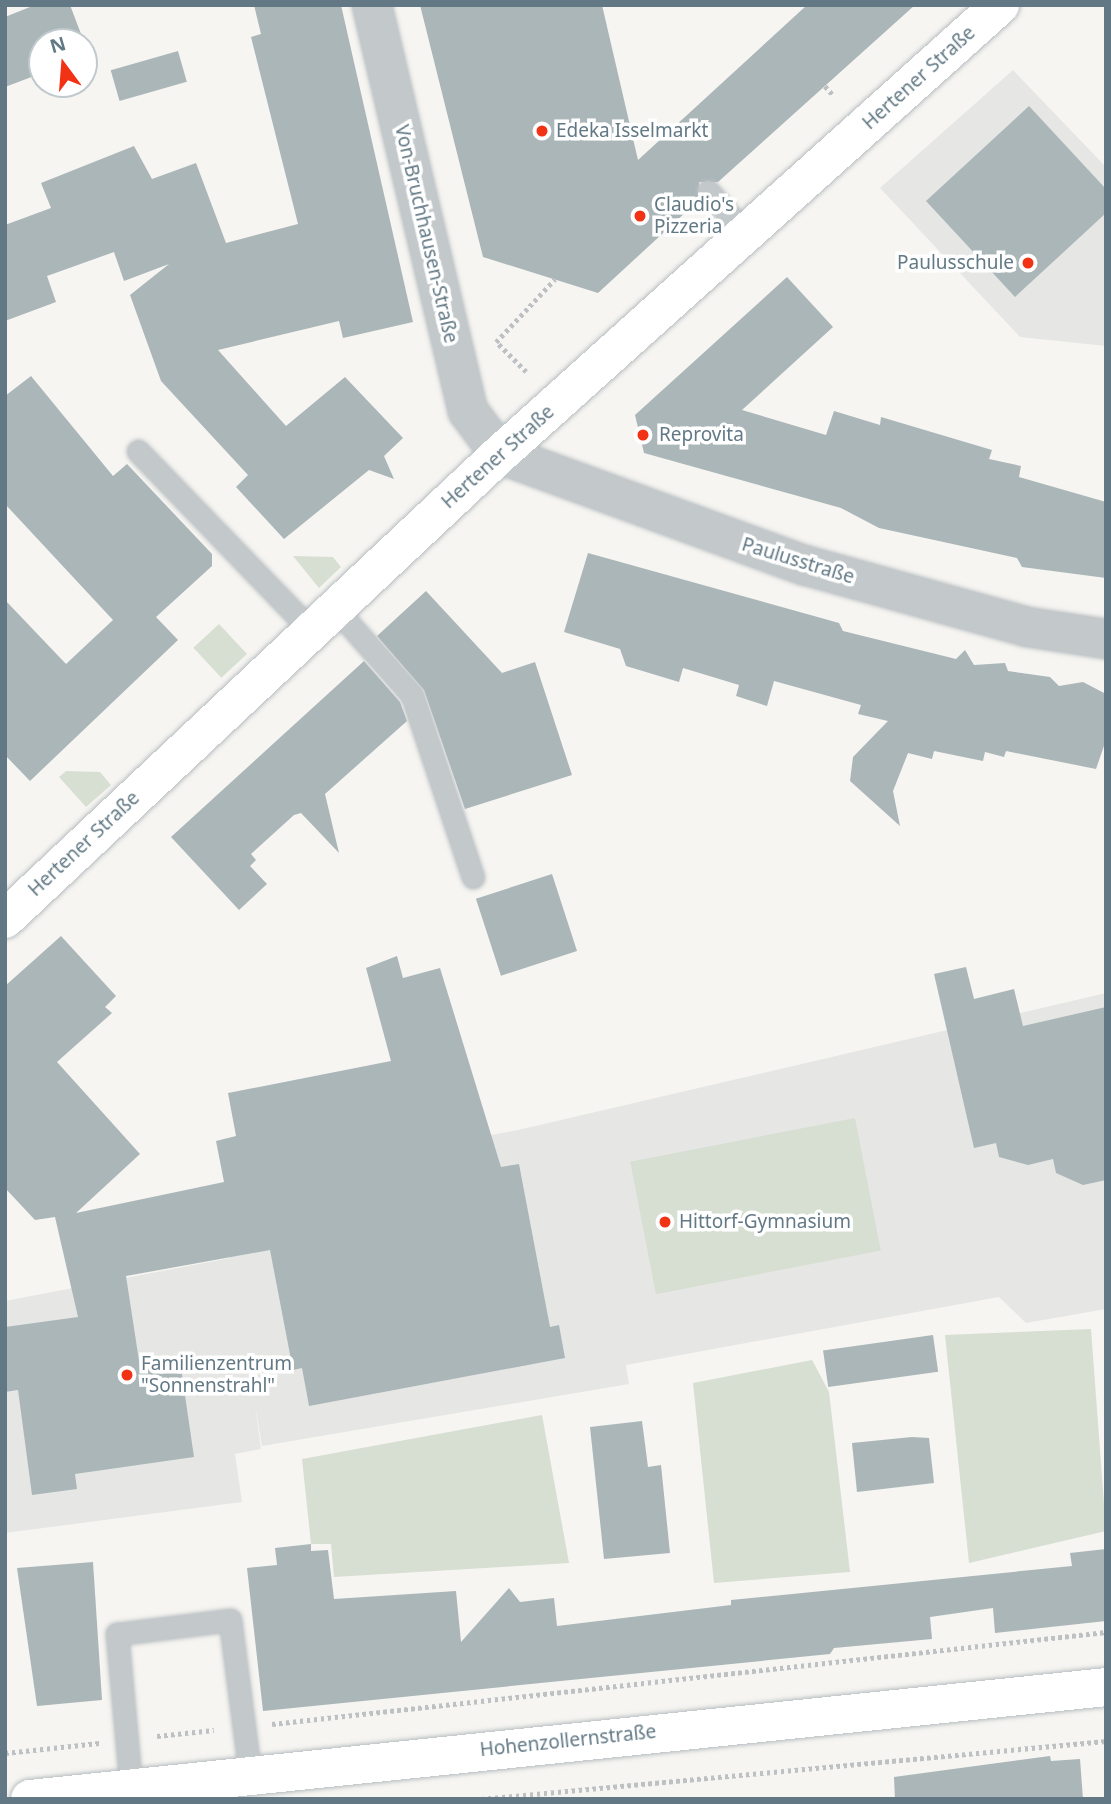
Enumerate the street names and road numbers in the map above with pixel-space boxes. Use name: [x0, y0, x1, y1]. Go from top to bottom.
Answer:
street label: Hertener Straße: [858, 21, 980, 135]
street label: Von-Bruchhausen-Straße: [390, 123, 462, 345]
street label: Hertener Straße: [437, 400, 559, 514]
street label: Paulusstraße: [739, 533, 857, 589]
street label: Hertener Straße: [24, 787, 144, 901]
street label: Hohenzollernstraße: [479, 1720, 657, 1762]

